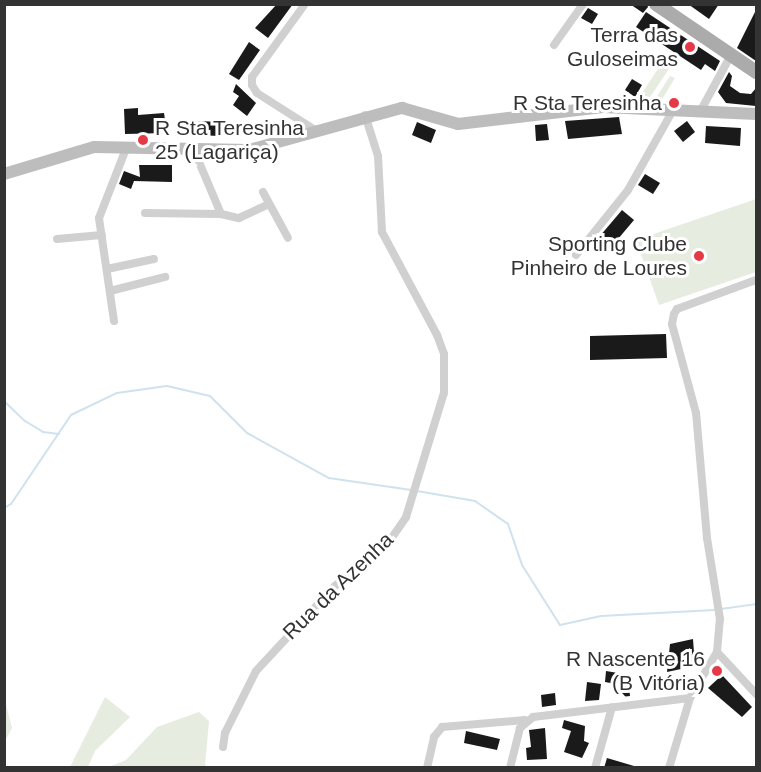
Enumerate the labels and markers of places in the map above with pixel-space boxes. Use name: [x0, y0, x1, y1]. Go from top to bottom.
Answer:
place label: Terra das Guloseimas: [567, 22, 678, 72]
marker: Terra das Guloseimas: [683, 40, 697, 54]
place label: R Sta Teresinha: [513, 90, 662, 116]
marker: R Sta Teresinha: [667, 96, 681, 110]
place label: R Sta Teresinha 25 (Lagariça): [155, 115, 304, 165]
marker: R Sta Teresinha 25 (Lagariça): [136, 133, 150, 147]
place label: Sporting Clube Pinheiro de Loures: [511, 231, 687, 281]
marker: Sporting Clube Pinheiro de Loures: [692, 249, 706, 263]
place label: R Nascente 16 (B Vitória): [566, 646, 705, 696]
marker: R Nascente 16 (B Vitória): [710, 664, 724, 678]

